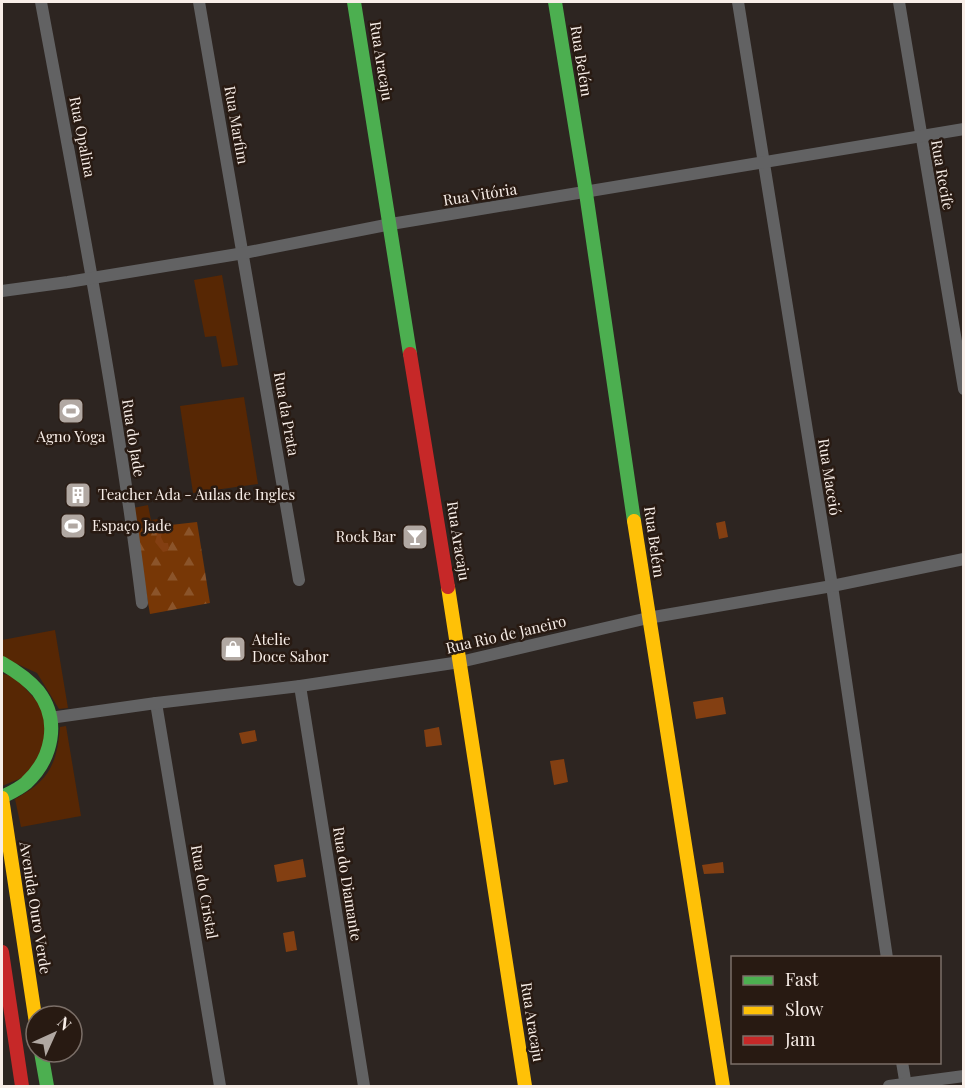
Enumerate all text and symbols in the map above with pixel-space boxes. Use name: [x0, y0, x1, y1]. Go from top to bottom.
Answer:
street label: Rua Aracaju: [366, 20, 398, 102]
street label: Rua Belém: [567, 24, 598, 98]
street label: Rua Marfim: [220, 84, 254, 166]
street label: Rua Opalina: [65, 95, 101, 179]
street label: Rua Recife: [927, 138, 959, 211]
street label: Rua Vitória: [442, 178, 519, 210]
street label: Rua da Prata: [270, 370, 304, 458]
sports icon: Agno Yoga: [56, 396, 86, 426]
street label: Rua do Jade: [118, 398, 150, 478]
place label: Agno Yoga: [35, 426, 106, 446]
street label: Rua Maceió: [814, 437, 846, 517]
building icon: Teacher Ada - Aulas de Ingles: [63, 480, 93, 510]
place label: Teacher Ada - Aulas de Ingles: [98, 484, 295, 504]
street label: Rua Aracaju: [443, 500, 475, 582]
street label: Rua Belém: [640, 505, 670, 579]
sports icon: Espaço Jade: [58, 511, 88, 541]
place label: Espaço Jade: [92, 515, 172, 535]
bar icon: Rock Bar: [400, 522, 430, 552]
place label: Rock Bar: [335, 526, 396, 546]
street label: Rua Rio de Janeiro: [444, 610, 568, 658]
place label: Atelie Doce Sabor: [251, 629, 329, 666]
shop icon: Atelie Doce Sabor: [218, 634, 248, 664]
street label: Rua do Diamante: [329, 825, 367, 942]
street label: Avenida Ouro Verde: [15, 839, 56, 975]
street label: Rua do Cristal: [187, 843, 223, 940]
legend: [731, 956, 941, 1064]
text: Fast: [785, 967, 819, 991]
street label: Rua Aracaju: [517, 981, 549, 1063]
text: Slow: [785, 997, 823, 1021]
north arrow: [24, 1004, 84, 1064]
text: N: [53, 1012, 77, 1035]
text: Jam: [784, 1027, 815, 1051]

